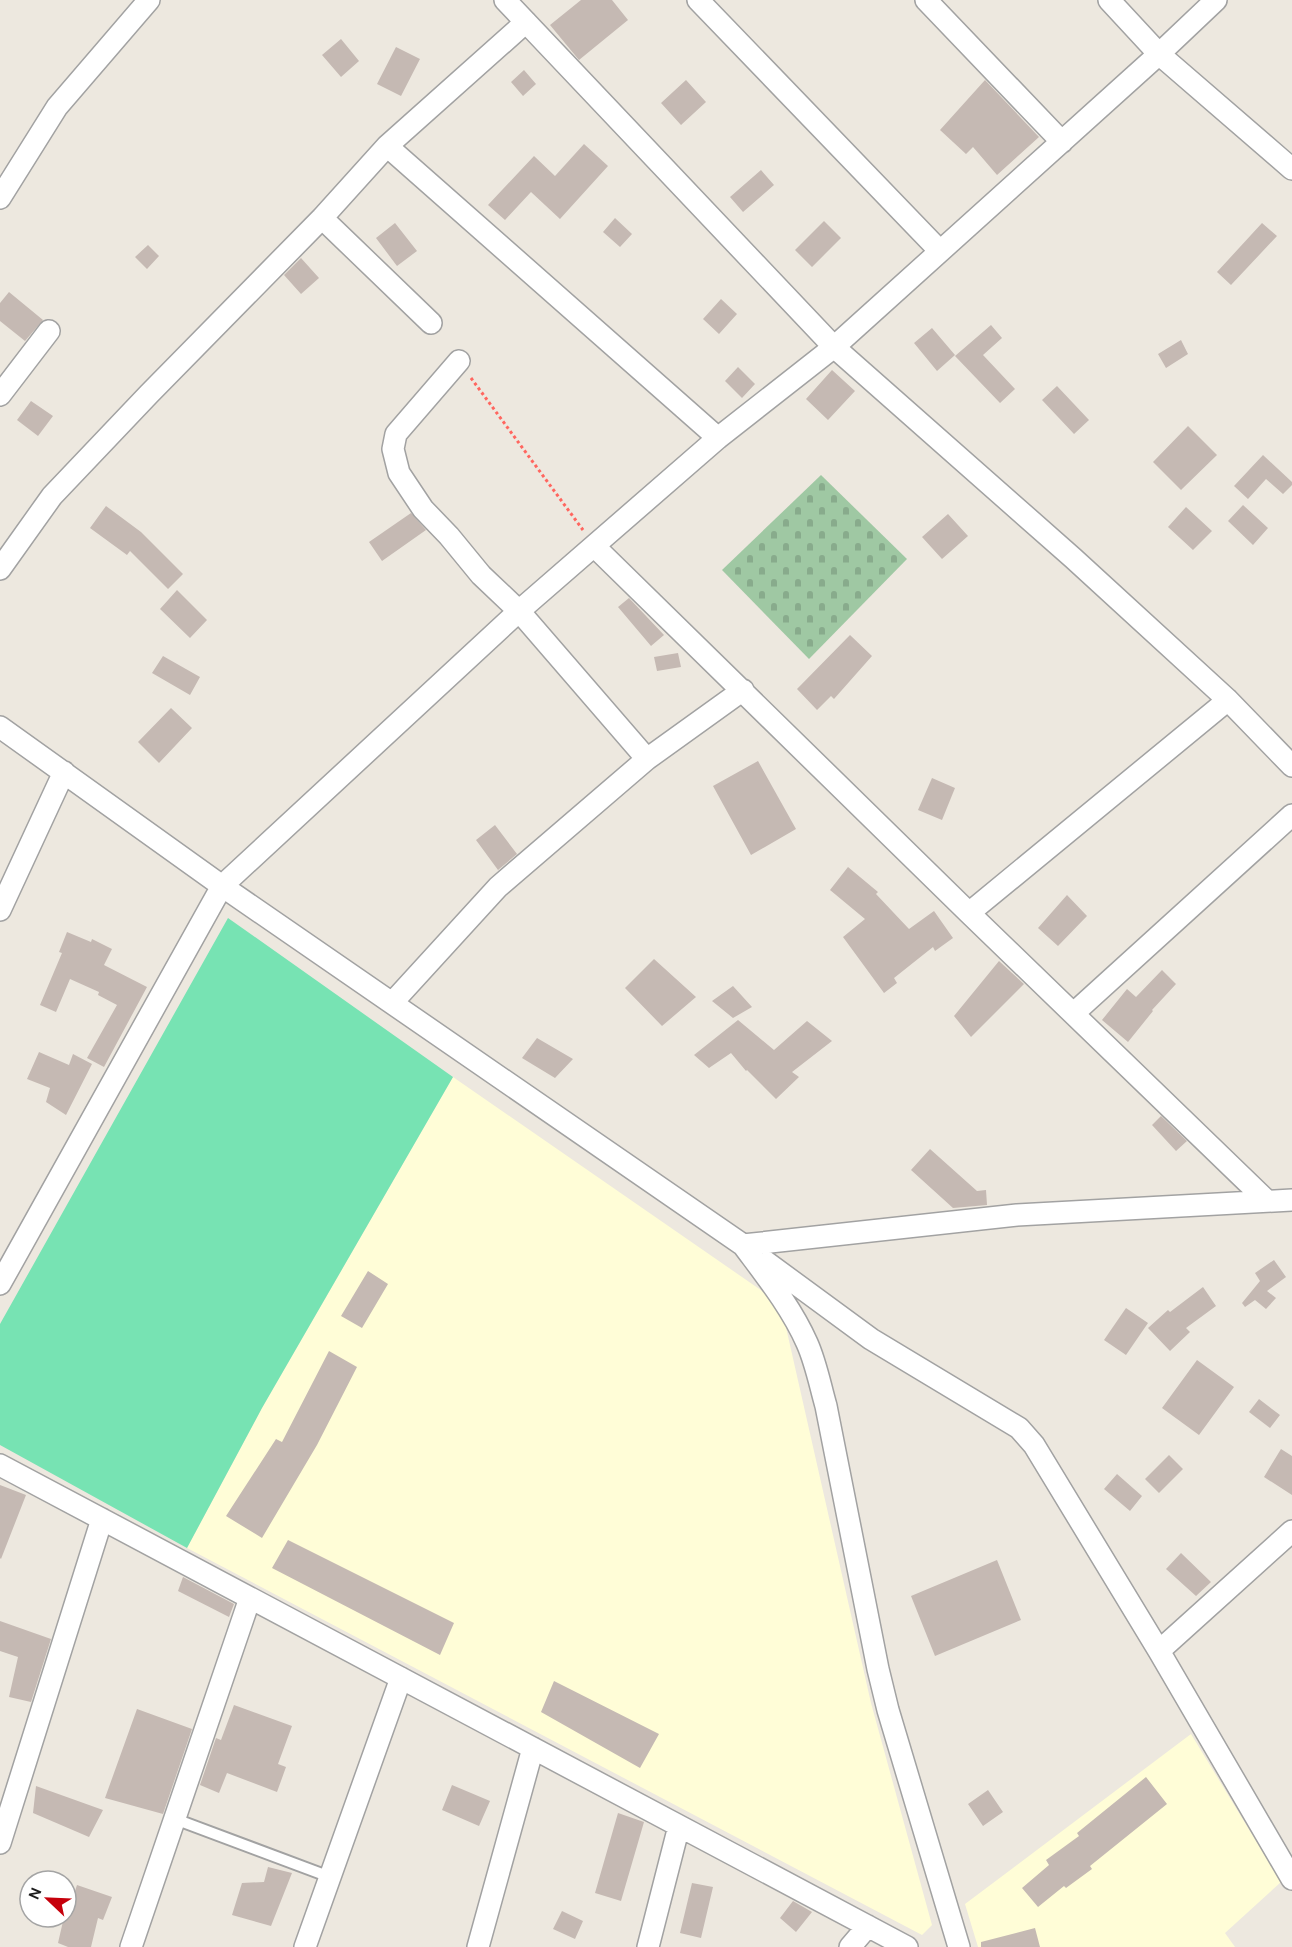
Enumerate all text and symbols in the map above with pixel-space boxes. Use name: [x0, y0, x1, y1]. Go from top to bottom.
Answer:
north arrow: [18, 1869, 78, 1929]
text: N: [24, 1884, 46, 1902]

